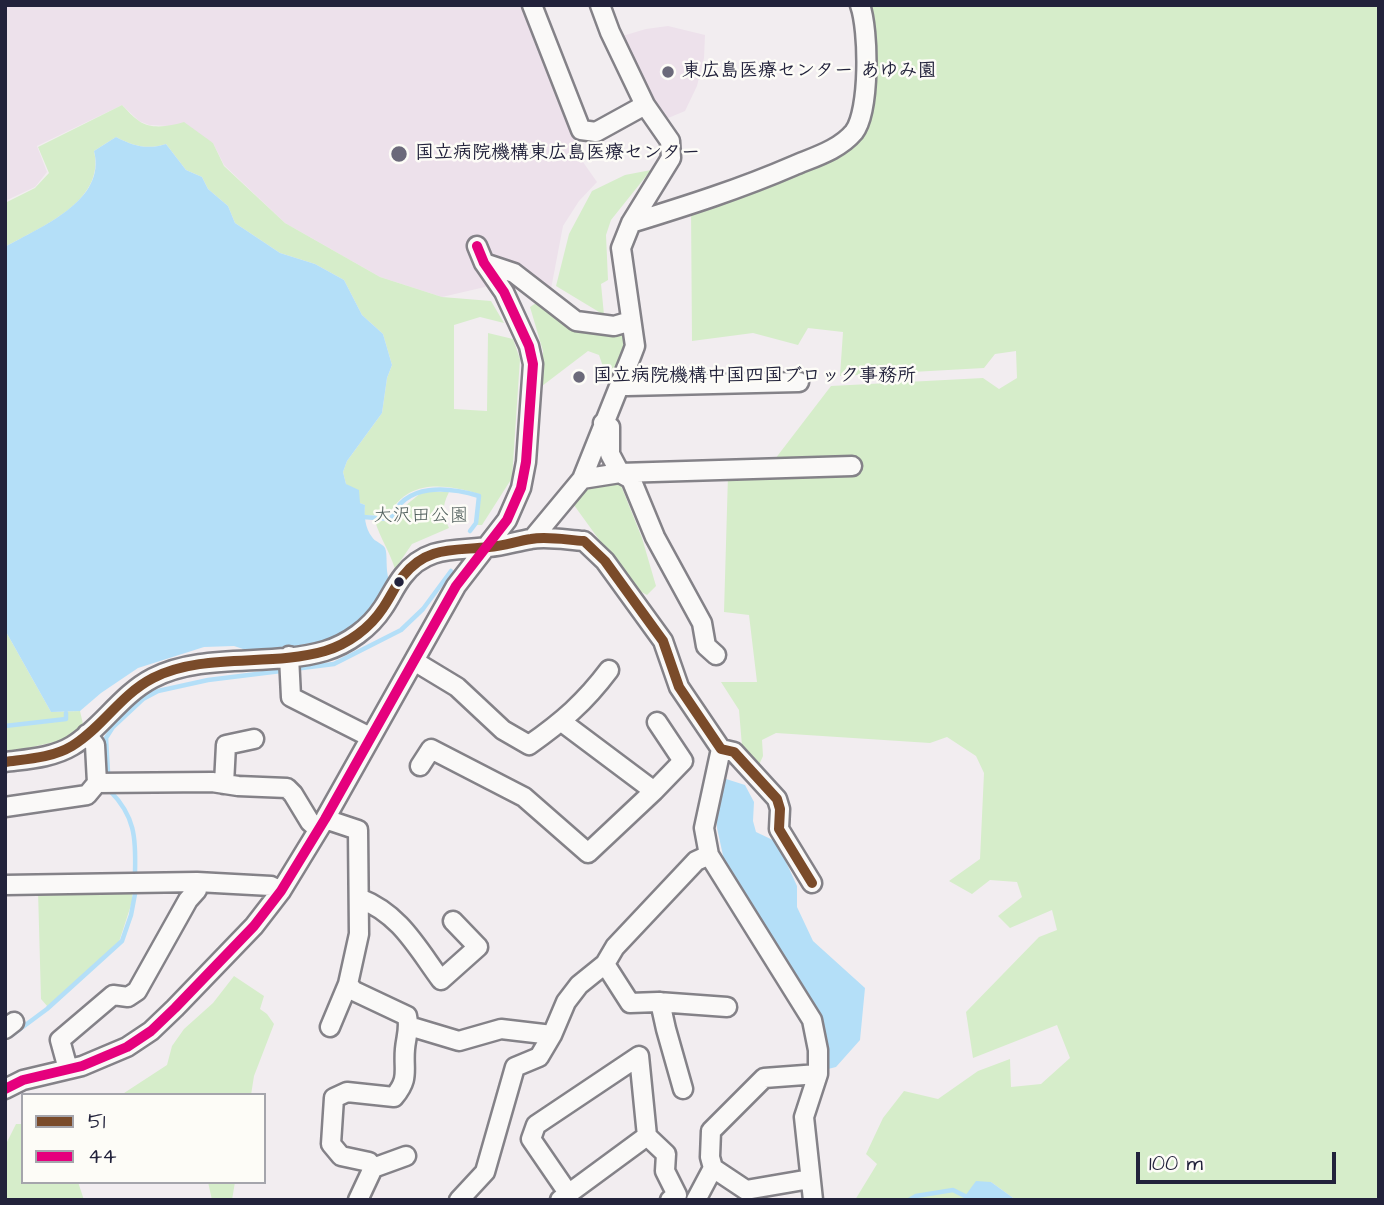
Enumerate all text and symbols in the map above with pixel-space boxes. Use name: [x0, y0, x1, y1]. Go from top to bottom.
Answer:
place label: 東広島医療センター あゆみ園: [682, 61, 937, 83]
marker: 東広島医療センター あゆみ園: [660, 64, 676, 80]
place label: 国立病院機構東広島医療センター: [415, 143, 700, 165]
marker: 国立病院機構東広島医療センター: [389, 144, 409, 164]
place label: 国立病院機構中国四国ブロック事務所: [593, 366, 916, 388]
marker: 国立病院機構中国四国ブロック事務所: [571, 369, 587, 385]
park label: 大沢田公園: [374, 506, 468, 528]
unlabelled marker: [392, 575, 406, 589]
legend: [21, 1093, 266, 1184]
text: 51: [88, 1107, 106, 1136]
scale bar: [1139, 1138, 1338, 1182]
text: 44: [88, 1142, 117, 1171]
text: 100 m: [1149, 1149, 1203, 1178]

